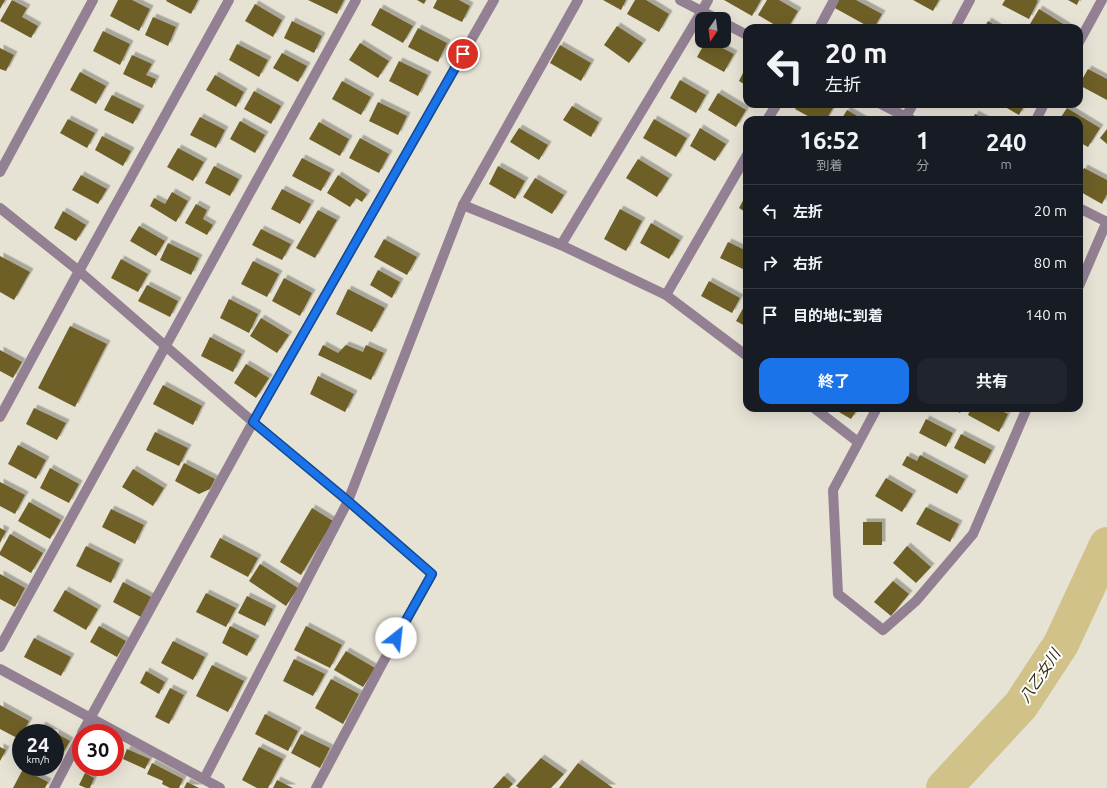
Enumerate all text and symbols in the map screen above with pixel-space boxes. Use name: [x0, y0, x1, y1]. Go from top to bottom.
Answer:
north arrow: [695, 12, 731, 48]
map controls: [695, 12, 731, 48]
pin: [446, 37, 480, 71]
text: 20 m: [825, 37, 887, 68]
icon: left: [759, 40, 811, 92]
icon: arrive: [452, 43, 474, 65]
text: 左折: [825, 74, 861, 94]
text: 16:52: [799, 127, 860, 154]
text: 1: [916, 127, 929, 154]
text: 240: [986, 129, 1027, 156]
text: m: [1001, 157, 1012, 171]
text: 到着: [816, 158, 842, 172]
text: 分: [916, 158, 929, 172]
icon: left: [759, 200, 781, 222]
text: 20 m: [1034, 202, 1067, 219]
text: 左折: [793, 203, 823, 220]
icon: right: [759, 252, 781, 274]
text: 80 m: [1034, 254, 1067, 271]
text: 右折: [793, 255, 823, 272]
icon: arrive: [759, 304, 781, 326]
text: 140 m: [1025, 306, 1067, 323]
text: 目的地に到着: [793, 307, 883, 324]
button: 終了: [759, 358, 909, 404]
button: 共有: [917, 358, 1067, 404]
position arrow: [375, 617, 417, 659]
water label: 八乙女川: [1016, 644, 1065, 705]
speed limit sign: 30: [72, 724, 124, 776]
text: 24: [27, 733, 49, 756]
text: km/h: [26, 754, 50, 765]

